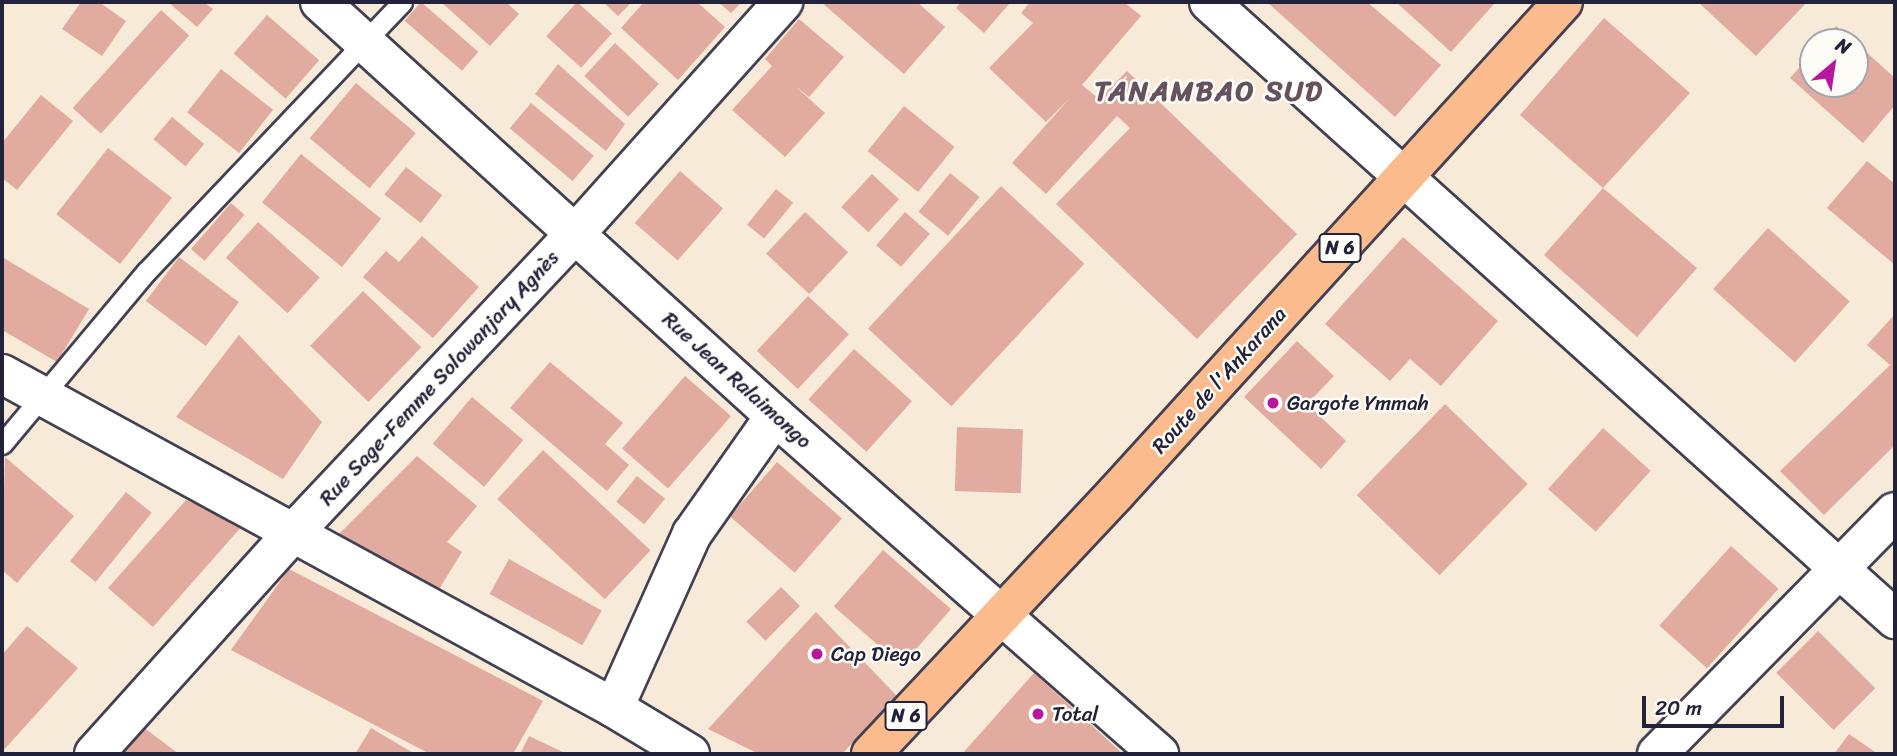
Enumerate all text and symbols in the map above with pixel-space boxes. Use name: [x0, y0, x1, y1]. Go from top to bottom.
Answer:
north arrow: [1799, 28, 1869, 98]
text: N: [1830, 28, 1857, 64]
district label: TANAMBAO SUD: [1096, 74, 1322, 108]
road number: N 6: [1317, 232, 1363, 264]
street label: Rue Sage-Femme Solowanjary Agnès: [314, 245, 564, 511]
street label: Route de l'Ankarana: [1147, 302, 1291, 458]
street label: Rue Jean Ralaimongo: [657, 306, 817, 454]
place label: Gargote Ymmah: [1287, 390, 1429, 416]
marker: Gargote Ymmah: [1265, 395, 1281, 411]
place label: Cap Diego: [831, 641, 921, 667]
marker: Cap Diego: [809, 646, 825, 662]
scale bar: [1645, 682, 1787, 726]
text: 20 m: [1655, 689, 1702, 727]
road number: N 6: [883, 701, 929, 732]
place label: Total: [1052, 701, 1098, 727]
marker: Total: [1030, 706, 1046, 722]

